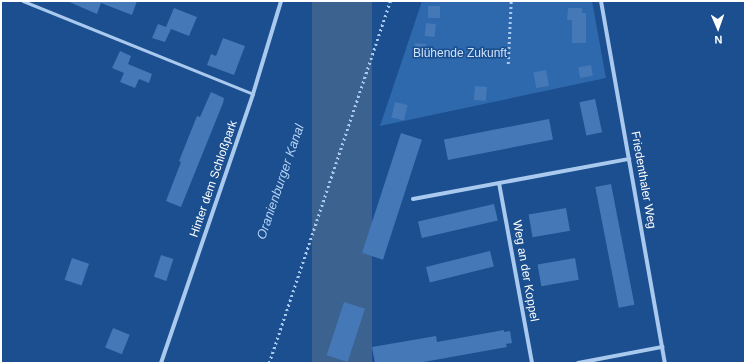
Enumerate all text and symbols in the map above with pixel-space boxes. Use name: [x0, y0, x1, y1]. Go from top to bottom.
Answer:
north arrow: [698, 8, 738, 48]
text: N: [714, 34, 723, 46]
park label: Blühende Zukunft: [413, 47, 507, 61]
street label: Hinter dem Schloßpark: [187, 119, 241, 239]
water label: Oranienburger Kanal: [254, 122, 308, 242]
street label: Friedenthaler Weg: [627, 130, 659, 230]
street label: Weg an der Koppel: [509, 219, 541, 323]

